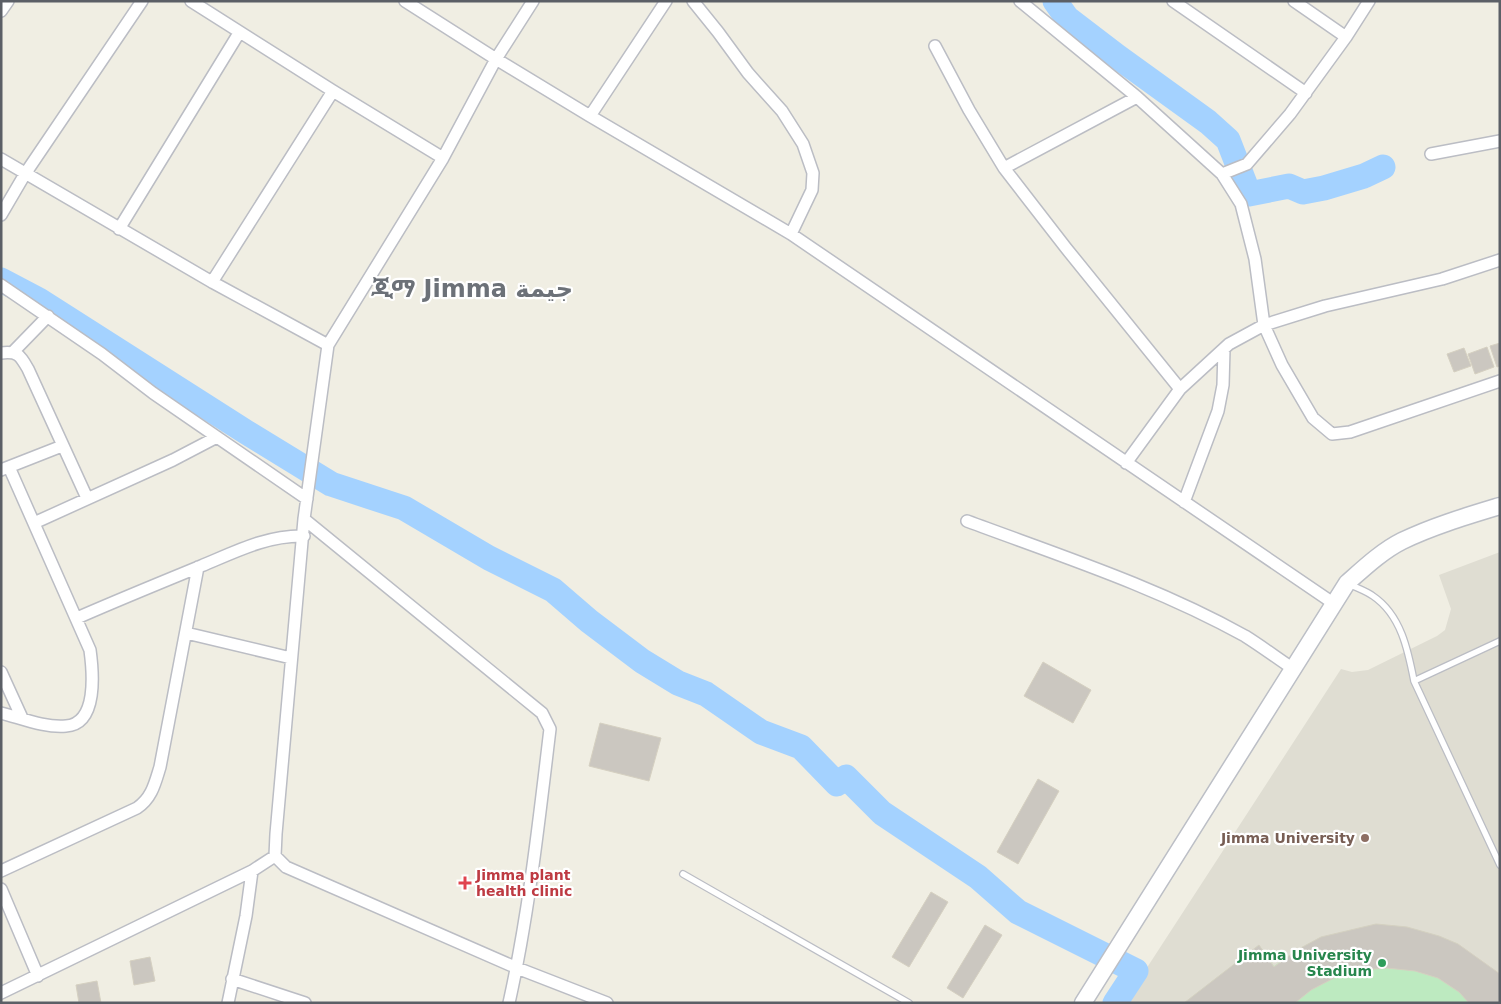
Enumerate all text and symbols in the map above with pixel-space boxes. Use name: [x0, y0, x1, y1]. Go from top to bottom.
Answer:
district label: ጂማ Jimma جيمة: [371, 275, 573, 303]
place label: Jimma University: [1220, 830, 1355, 846]
marker: Jimma University: [1359, 832, 1371, 844]
place label: Jimma plant health clinic: [475, 867, 572, 899]
marker: Jimma plant health clinic: [458, 876, 472, 890]
place label: Jimma University Stadium: [1237, 947, 1372, 979]
marker: Jimma University Stadium: [1376, 957, 1388, 969]

